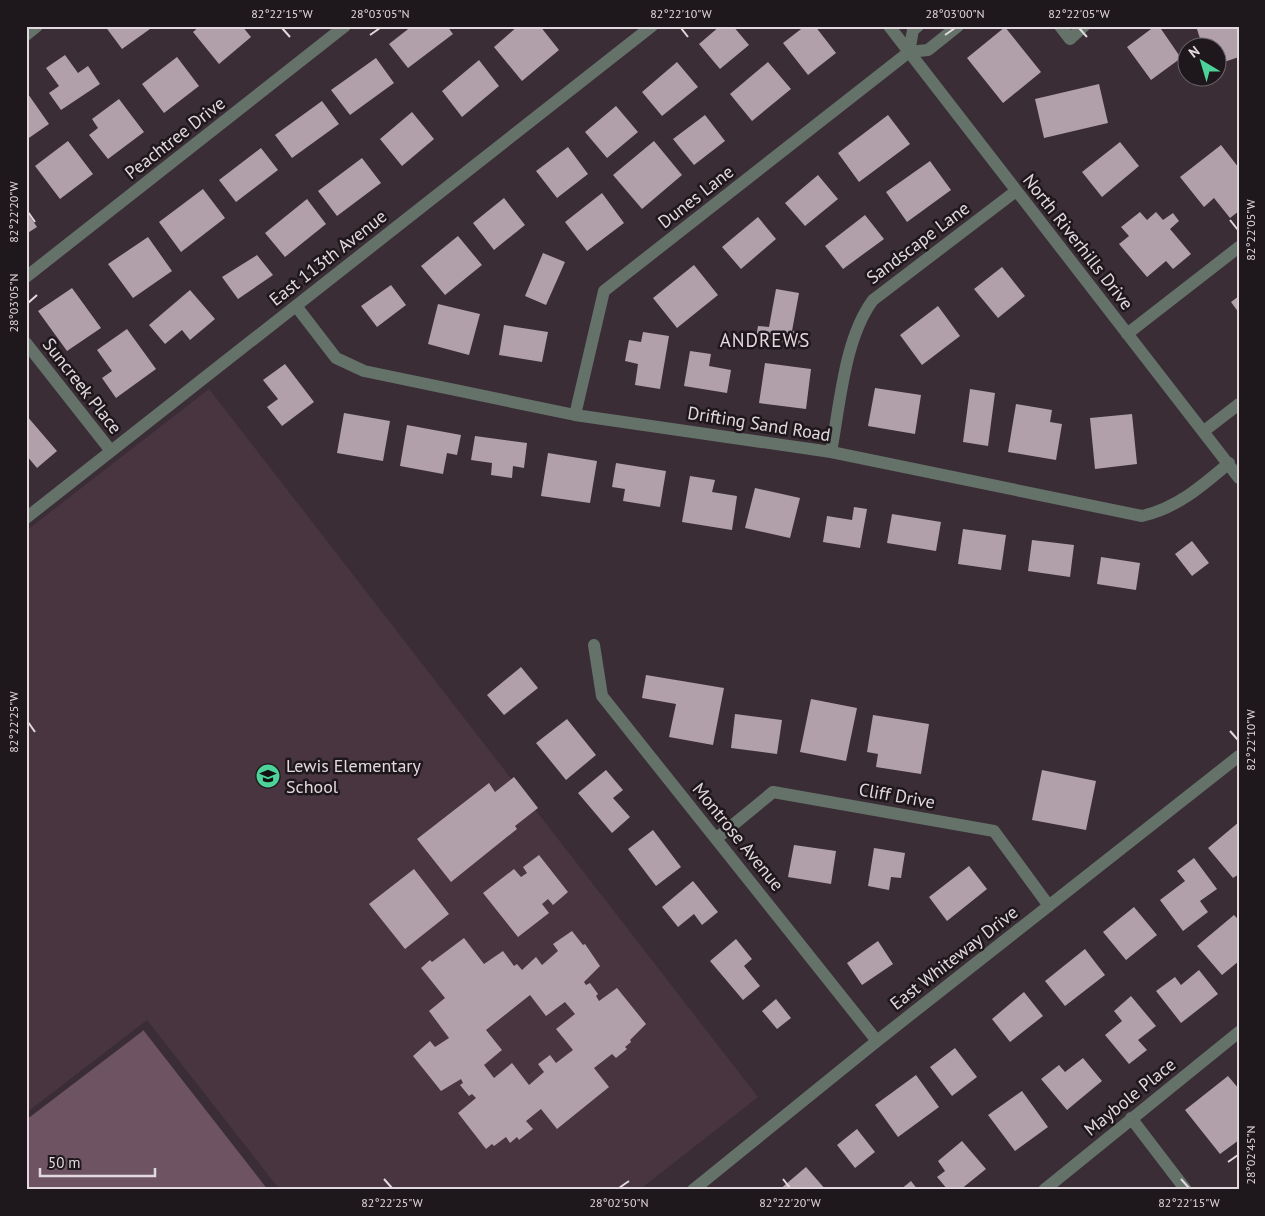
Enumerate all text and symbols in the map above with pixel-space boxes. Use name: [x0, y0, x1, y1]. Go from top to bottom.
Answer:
text: 82°22'15"W: [251, 6, 313, 21]
text: 28°03'05"N: [350, 6, 410, 21]
text: 82°22'10"W: [650, 6, 712, 21]
text: 28°03'00"N: [925, 6, 985, 21]
text: 82°22'05"W: [1048, 6, 1110, 21]
north arrow: [1178, 38, 1228, 88]
text: N: [1185, 42, 1203, 62]
street label: Peachtree Drive: [120, 91, 229, 184]
street label: Dunes Lane: [653, 160, 738, 233]
street label: North Riverhills Drive: [1018, 169, 1139, 314]
text: 82°22'20"W: [6, 181, 21, 243]
street label: Sandscape Lane: [862, 196, 974, 289]
text: 82°22'05"W: [1243, 199, 1258, 261]
street label: East 113th Avenue: [264, 205, 391, 311]
text: 28°03'05"N: [6, 273, 21, 333]
district label: ANDREWS: [720, 328, 810, 352]
street label: Suncreek Place: [38, 333, 127, 438]
street label: Drifting Sand Road: [686, 401, 832, 446]
text: 82°22'25"W: [6, 691, 21, 753]
text: 82°22'10"W: [1243, 709, 1258, 771]
place label: Lewis Elementary School: [286, 754, 421, 798]
school or university icon: Lewis Elementary School: [255, 763, 281, 789]
street label: Cliff Drive: [857, 777, 937, 814]
street label: Montrose Avenue: [688, 778, 789, 896]
street label: East Whiteway Drive: [885, 900, 1022, 1015]
street label: Maybole Place: [1079, 1053, 1180, 1141]
text: 28°02'45"N: [1243, 1125, 1258, 1185]
scale bar: [40, 1146, 155, 1178]
text: 50 m: [48, 1153, 81, 1172]
text: 82°22'25"W: [361, 1195, 423, 1210]
text: 28°02'50"N: [589, 1195, 649, 1210]
text: 82°22'20"W: [759, 1195, 821, 1210]
text: 82°22'15"W: [1158, 1195, 1220, 1210]

